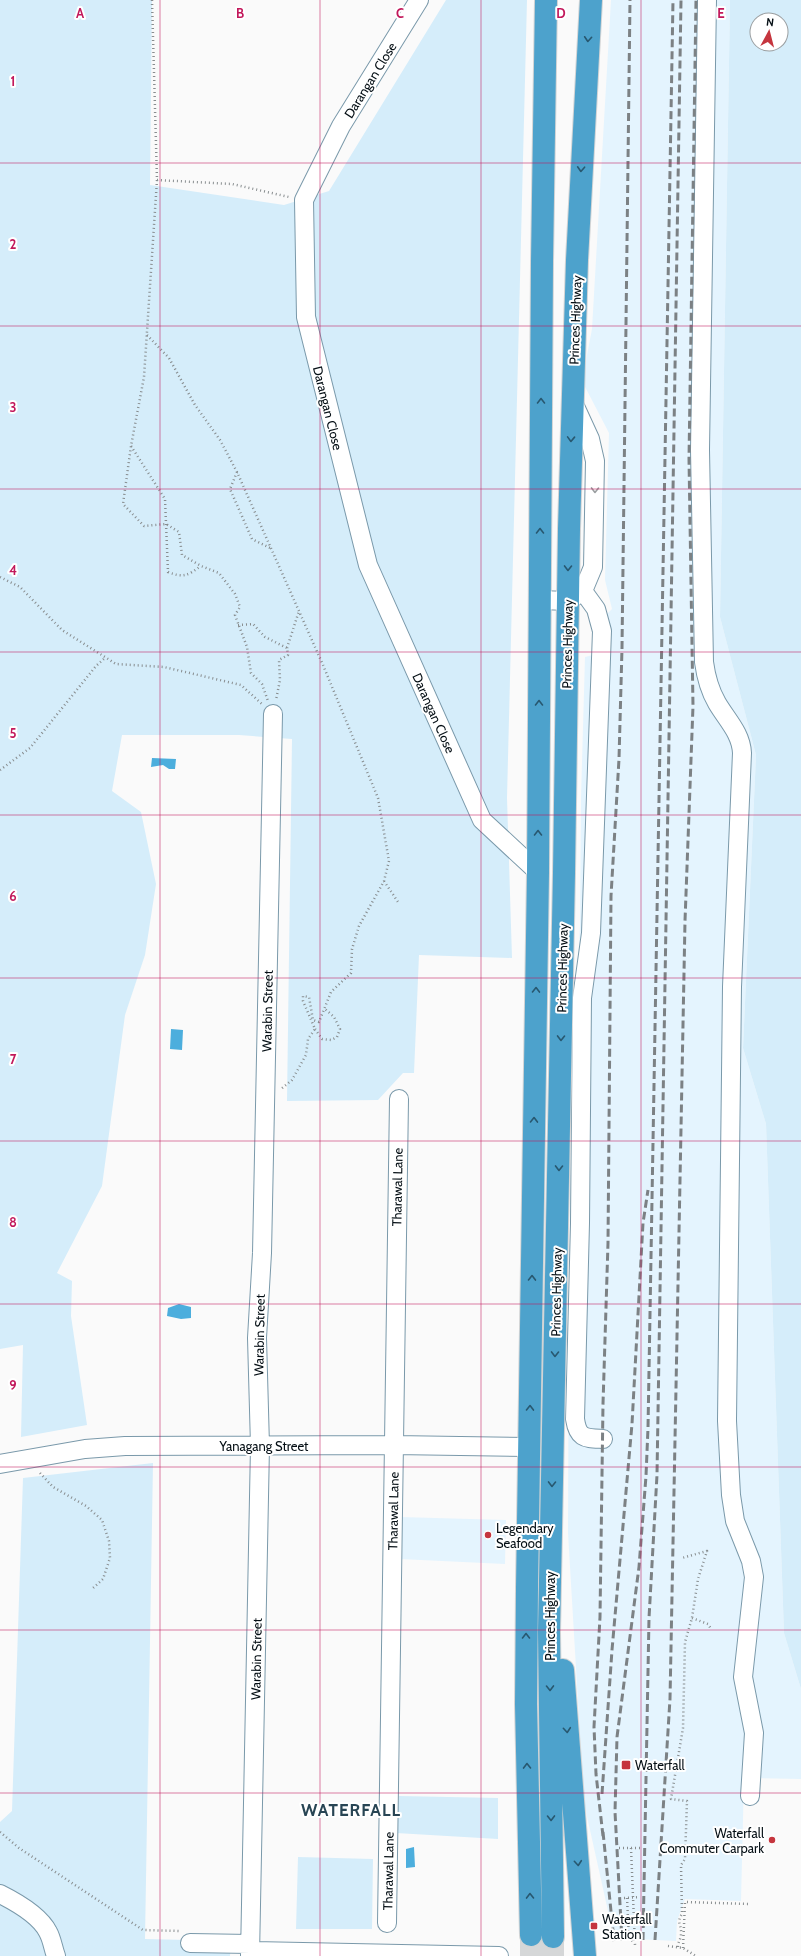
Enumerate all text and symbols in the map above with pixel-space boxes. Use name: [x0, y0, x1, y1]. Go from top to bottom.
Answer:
text: A: [76, 5, 85, 21]
text: B: [236, 5, 244, 21]
text: C: [396, 5, 404, 21]
text: D: [556, 5, 566, 21]
text: E: [717, 5, 725, 21]
north arrow: [749, 12, 789, 52]
text: N: [766, 15, 775, 29]
one-way arrow: [583, 36, 592, 42]
street label: Darangan Close: [340, 39, 400, 121]
text: 1: [11, 73, 15, 89]
one-way arrow: [577, 166, 586, 172]
text: 2: [10, 236, 17, 252]
street label: Princes Highway: [565, 275, 585, 365]
street label: Darangan Close: [310, 364, 346, 452]
one-way arrow: [537, 398, 545, 404]
text: 3: [9, 399, 17, 415]
one-way arrow: [567, 436, 575, 442]
one-way arrow: [590, 487, 599, 493]
one-way arrow: [536, 528, 544, 534]
text: 4: [9, 562, 17, 578]
one-way arrow: [564, 565, 572, 571]
street label: Princes Highway: [558, 599, 576, 689]
street label: Darangan Close: [409, 670, 459, 756]
one-way arrow: [535, 700, 543, 706]
text: 5: [10, 725, 17, 741]
one-way arrow: [534, 830, 542, 836]
text: 6: [9, 888, 17, 904]
street label: Princes Highway: [553, 923, 571, 1013]
street label: Warabin Street: [258, 969, 276, 1052]
one-way arrow: [532, 987, 540, 993]
one-way arrow: [557, 1035, 565, 1041]
text: 7: [10, 1051, 17, 1067]
one-way arrow: [530, 1117, 538, 1123]
street label: Tharawal Lane: [388, 1147, 406, 1226]
one-way arrow: [554, 1165, 563, 1171]
text: 8: [9, 1214, 17, 1230]
street label: Princes Highway: [547, 1247, 565, 1337]
one-way arrow: [528, 1275, 536, 1281]
street label: Warabin Street: [250, 1293, 268, 1376]
one-way arrow: [551, 1351, 559, 1357]
text: 9: [9, 1377, 17, 1393]
one-way arrow: [526, 1405, 534, 1411]
street label: Yanagang Street: [218, 1438, 309, 1454]
street label: Tharawal Lane: [384, 1471, 402, 1550]
one-way arrow: [548, 1481, 556, 1487]
place label: Legendary Seafood: [496, 1520, 554, 1551]
marker: Legendary Seafood: [483, 1530, 493, 1540]
street label: Princes Highway: [542, 1571, 558, 1661]
street label: Warabin Street: [247, 1617, 265, 1700]
one-way arrow: [522, 1633, 530, 1639]
one-way arrow: [545, 1685, 554, 1691]
one-way arrow: [563, 1726, 572, 1733]
place label: Waterfall: [635, 1757, 685, 1773]
marker: Waterfall: [620, 1759, 632, 1771]
one-way arrow: [523, 1763, 531, 1769]
district label: WATERFALL: [301, 1800, 401, 1820]
one-way arrow: [547, 1815, 555, 1821]
place label: Waterfall Commuter Carpark: [660, 1825, 764, 1856]
street label: Tharawal Lane: [379, 1831, 397, 1910]
marker: Waterfall Commuter Carpark: [767, 1835, 777, 1845]
one-way arrow: [573, 1860, 582, 1866]
one-way arrow: [526, 1893, 534, 1899]
place label: Waterfall Station: [602, 1911, 652, 1942]
marker: Waterfall Station: [589, 1921, 599, 1931]

